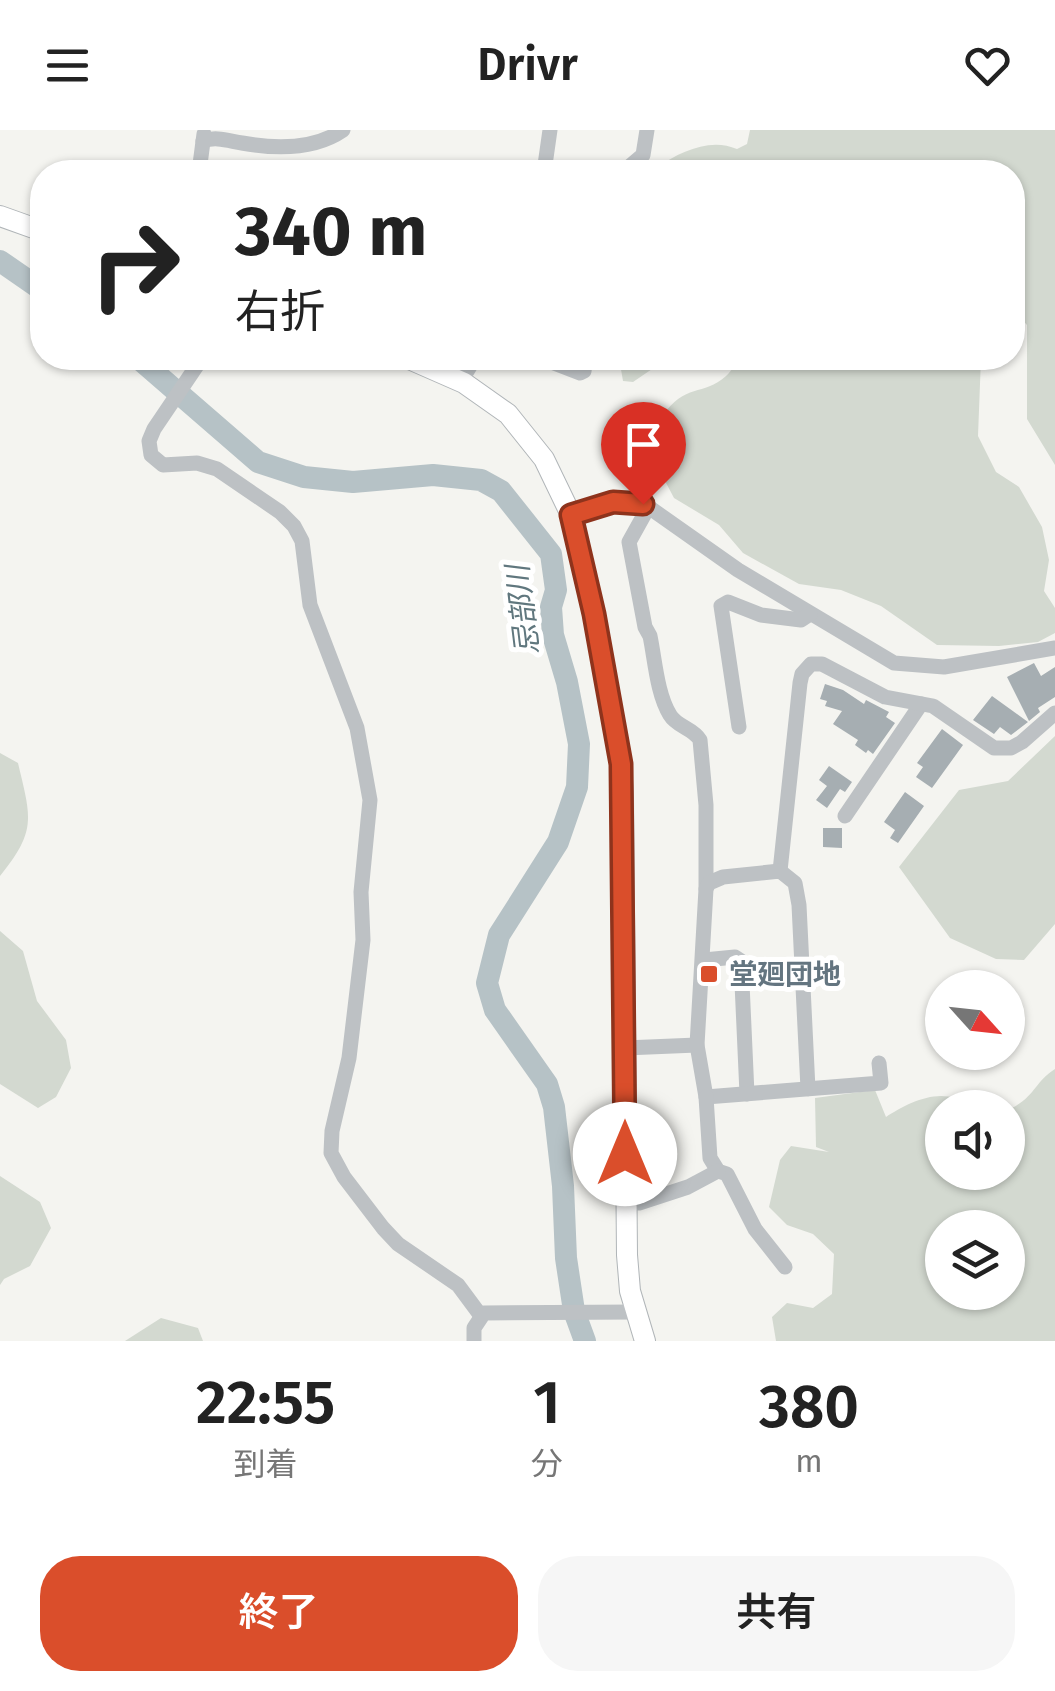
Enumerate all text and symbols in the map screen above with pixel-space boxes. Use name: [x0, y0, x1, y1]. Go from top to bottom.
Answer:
icon: menu: [40, 38, 95, 93]
text: Drivr: [477, 38, 578, 92]
icon: heart: [960, 38, 1015, 93]
text: 340 m: [235, 190, 428, 274]
icon: right: [70, 200, 200, 330]
text: 右折: [235, 285, 325, 339]
pin: [601, 402, 686, 505]
icon: arrive: [616, 417, 671, 472]
water label: 忌部川: [499, 560, 546, 657]
place label: 堂廻団地: [729, 958, 841, 991]
marker: 堂廻団地: [698, 963, 720, 985]
north arrow: [925, 970, 1025, 1070]
map controls: [925, 970, 1025, 1310]
button: sound: [925, 1090, 1025, 1190]
position arrow: [573, 1102, 677, 1206]
button: layers: [925, 1210, 1025, 1310]
text: 22:55: [196, 1367, 335, 1439]
text: 1: [533, 1367, 561, 1439]
text: 380: [759, 1371, 859, 1443]
text: m: [795, 1442, 823, 1480]
text: 到着: [234, 1445, 298, 1483]
text: 分: [531, 1445, 563, 1483]
button: 終了: [40, 1556, 518, 1671]
button: 共有: [538, 1556, 1015, 1671]

